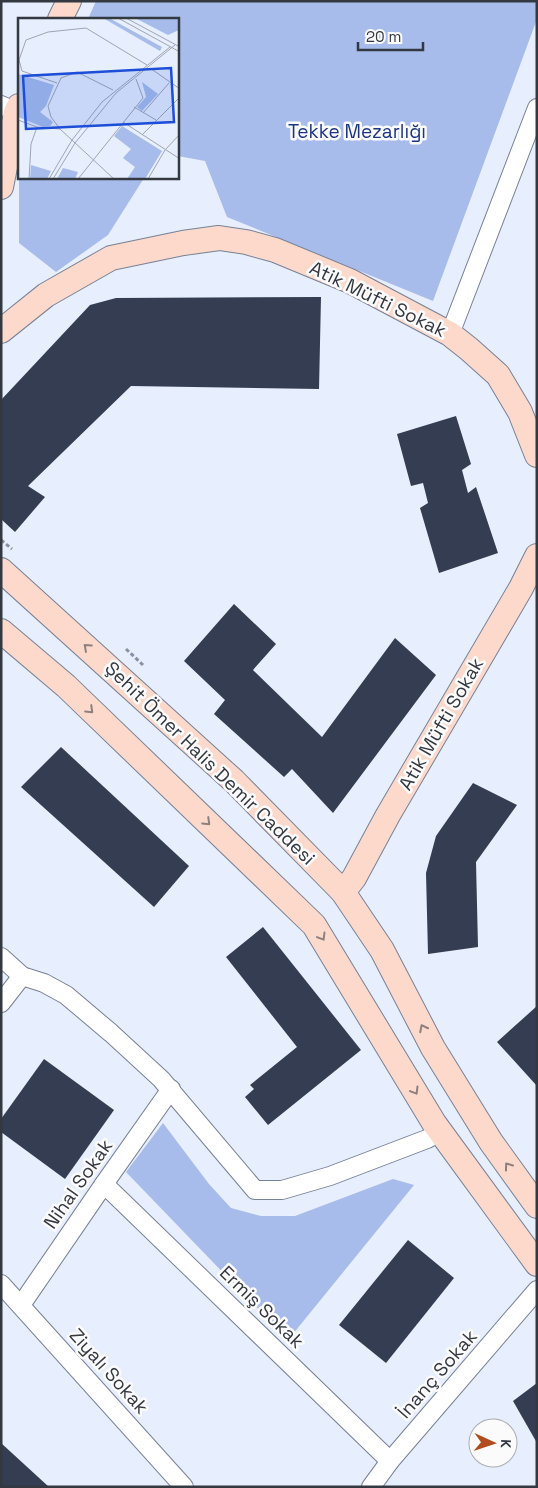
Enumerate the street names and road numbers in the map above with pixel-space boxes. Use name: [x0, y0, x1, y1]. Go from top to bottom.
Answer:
street label: Atik Müfti Sokak: [306, 255, 450, 343]
street label: Atik Müfti Sokak: [393, 653, 489, 795]
street label: Şehit Ömer Halis Demir Caddesi: [100, 656, 320, 870]
street label: Nihal Sokak: [38, 1134, 118, 1234]
street label: Ermiş Sokak: [214, 1260, 310, 1354]
street label: Ziyalı Sokak: [64, 1323, 154, 1419]
street label: İnanç Sokak: [392, 1324, 482, 1424]

